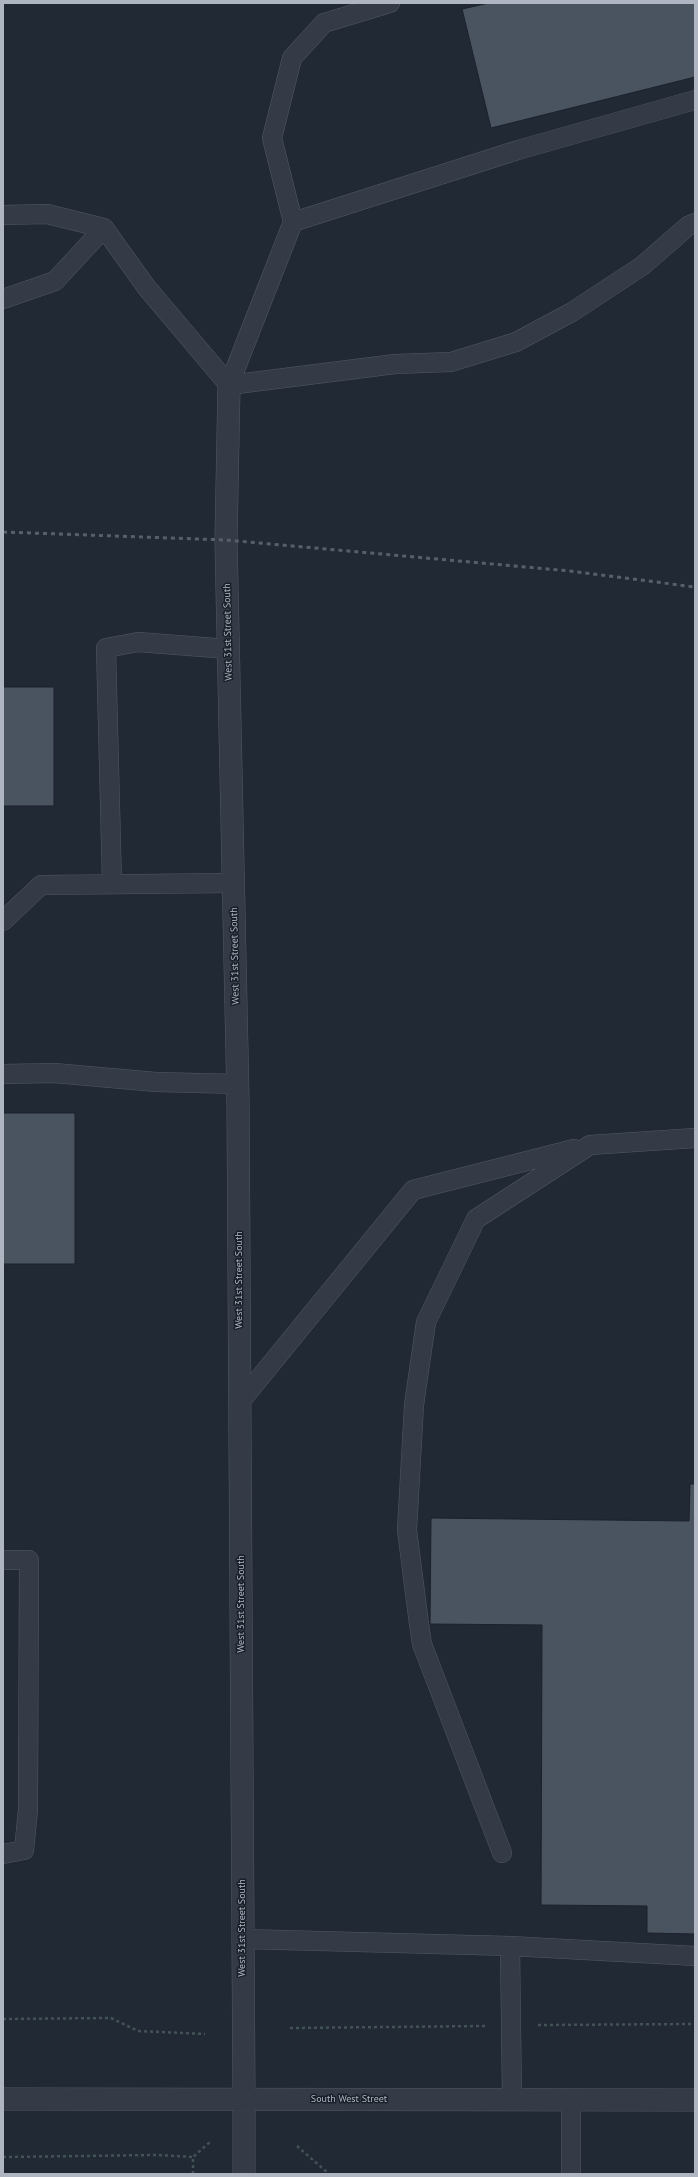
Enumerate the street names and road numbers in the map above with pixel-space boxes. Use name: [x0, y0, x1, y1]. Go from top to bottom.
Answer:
street label: West 31st Street South: [221, 583, 235, 681]
street label: West 31st Street South: [228, 907, 242, 1005]
street label: West 31st Street South: [233, 1231, 245, 1329]
street label: West 31st Street South: [235, 1555, 247, 1653]
street label: West 31st Street South: [236, 1879, 248, 1977]
street label: South West Street: [311, 2093, 387, 2105]

